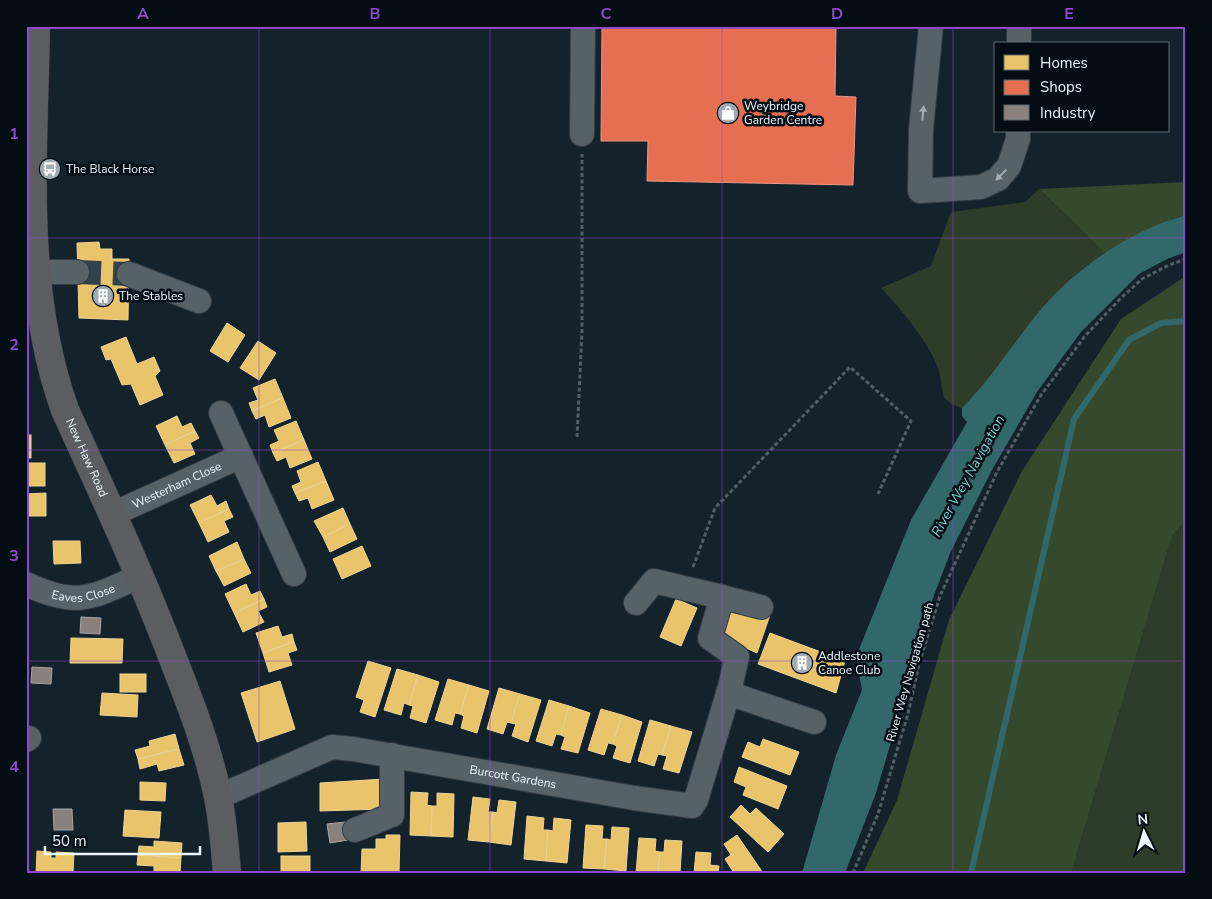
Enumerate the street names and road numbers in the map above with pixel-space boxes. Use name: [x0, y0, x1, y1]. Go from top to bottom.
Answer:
street label: New Haw Road: [62, 416, 112, 500]
street label: Westerham Close: [130, 458, 224, 512]
street label: Eaves Close: [50, 580, 118, 606]
street label: River Wey Navigation path: [882, 600, 938, 744]
street label: Burcott Gardens: [468, 761, 558, 792]

